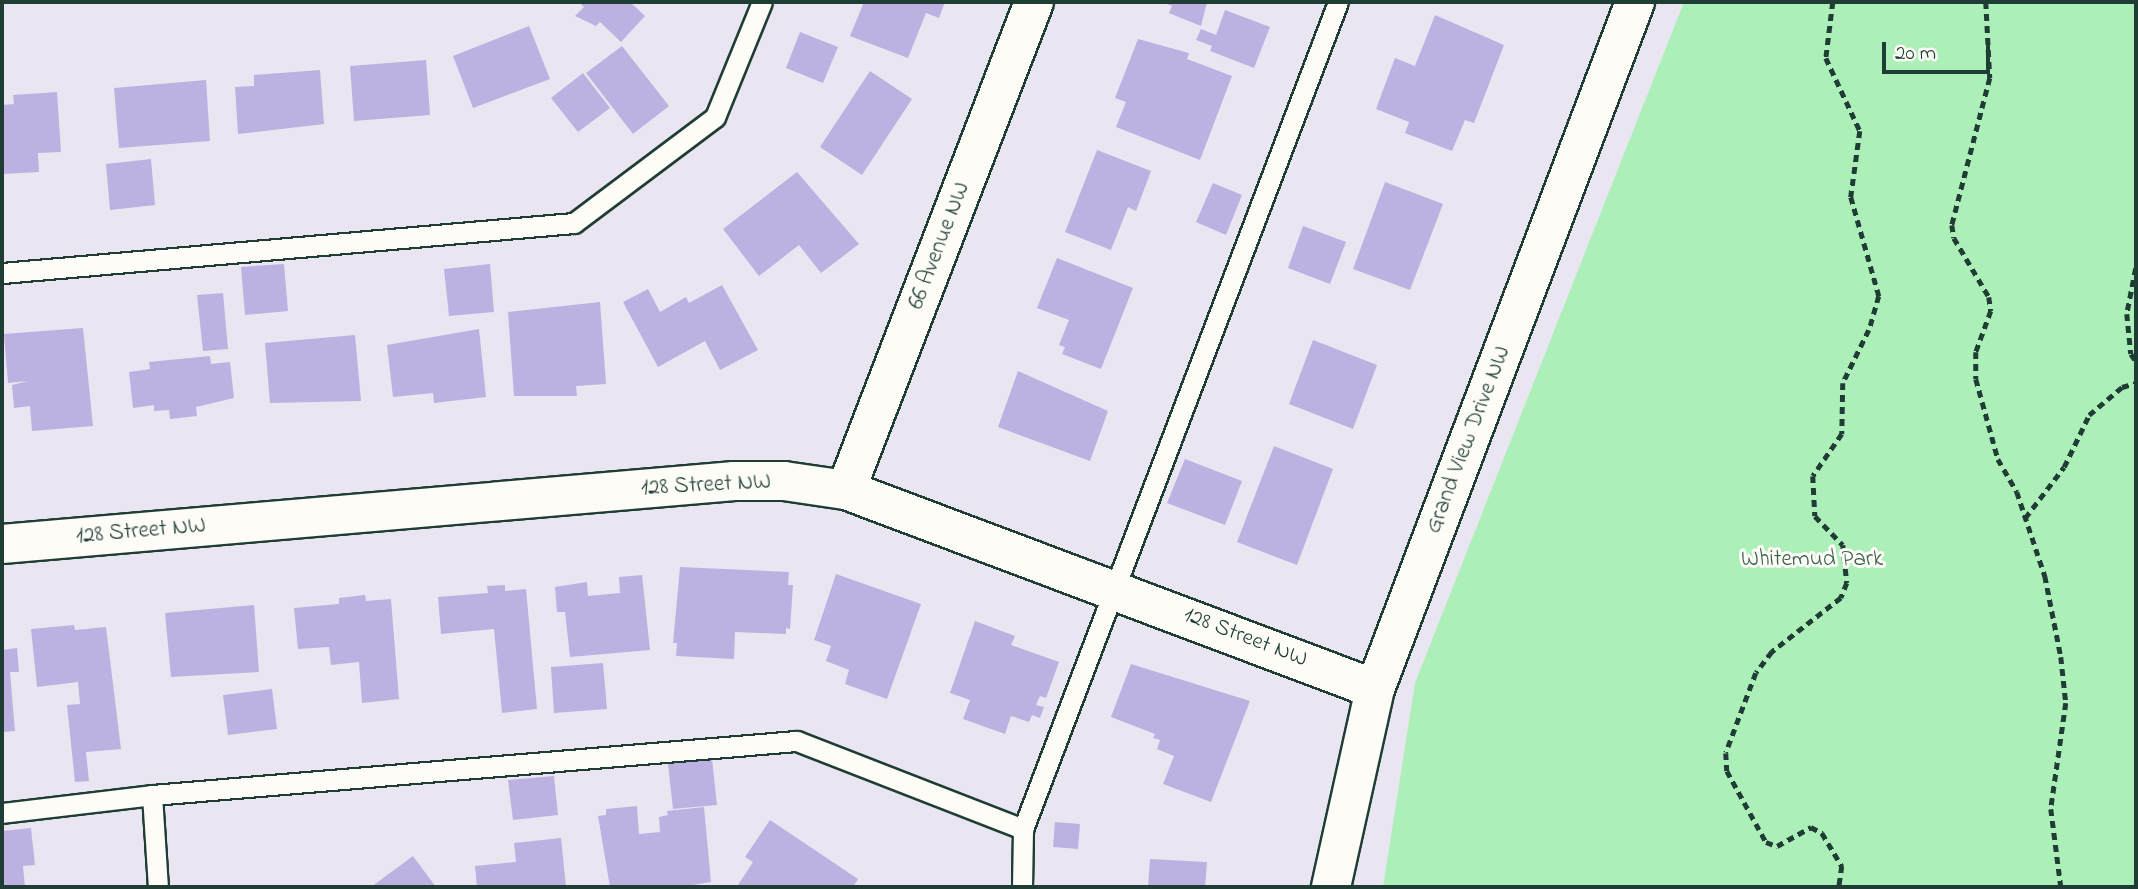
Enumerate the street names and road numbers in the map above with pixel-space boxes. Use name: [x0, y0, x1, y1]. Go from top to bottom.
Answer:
street label: 66 Avenue NW: [903, 179, 977, 313]
street label: Grand View Drive NW: [1421, 342, 1517, 538]
street label: 128 Street NW: [640, 469, 772, 503]
street label: 128 Street NW: [75, 513, 207, 551]
street label: 128 Street NW: [1179, 602, 1311, 674]

